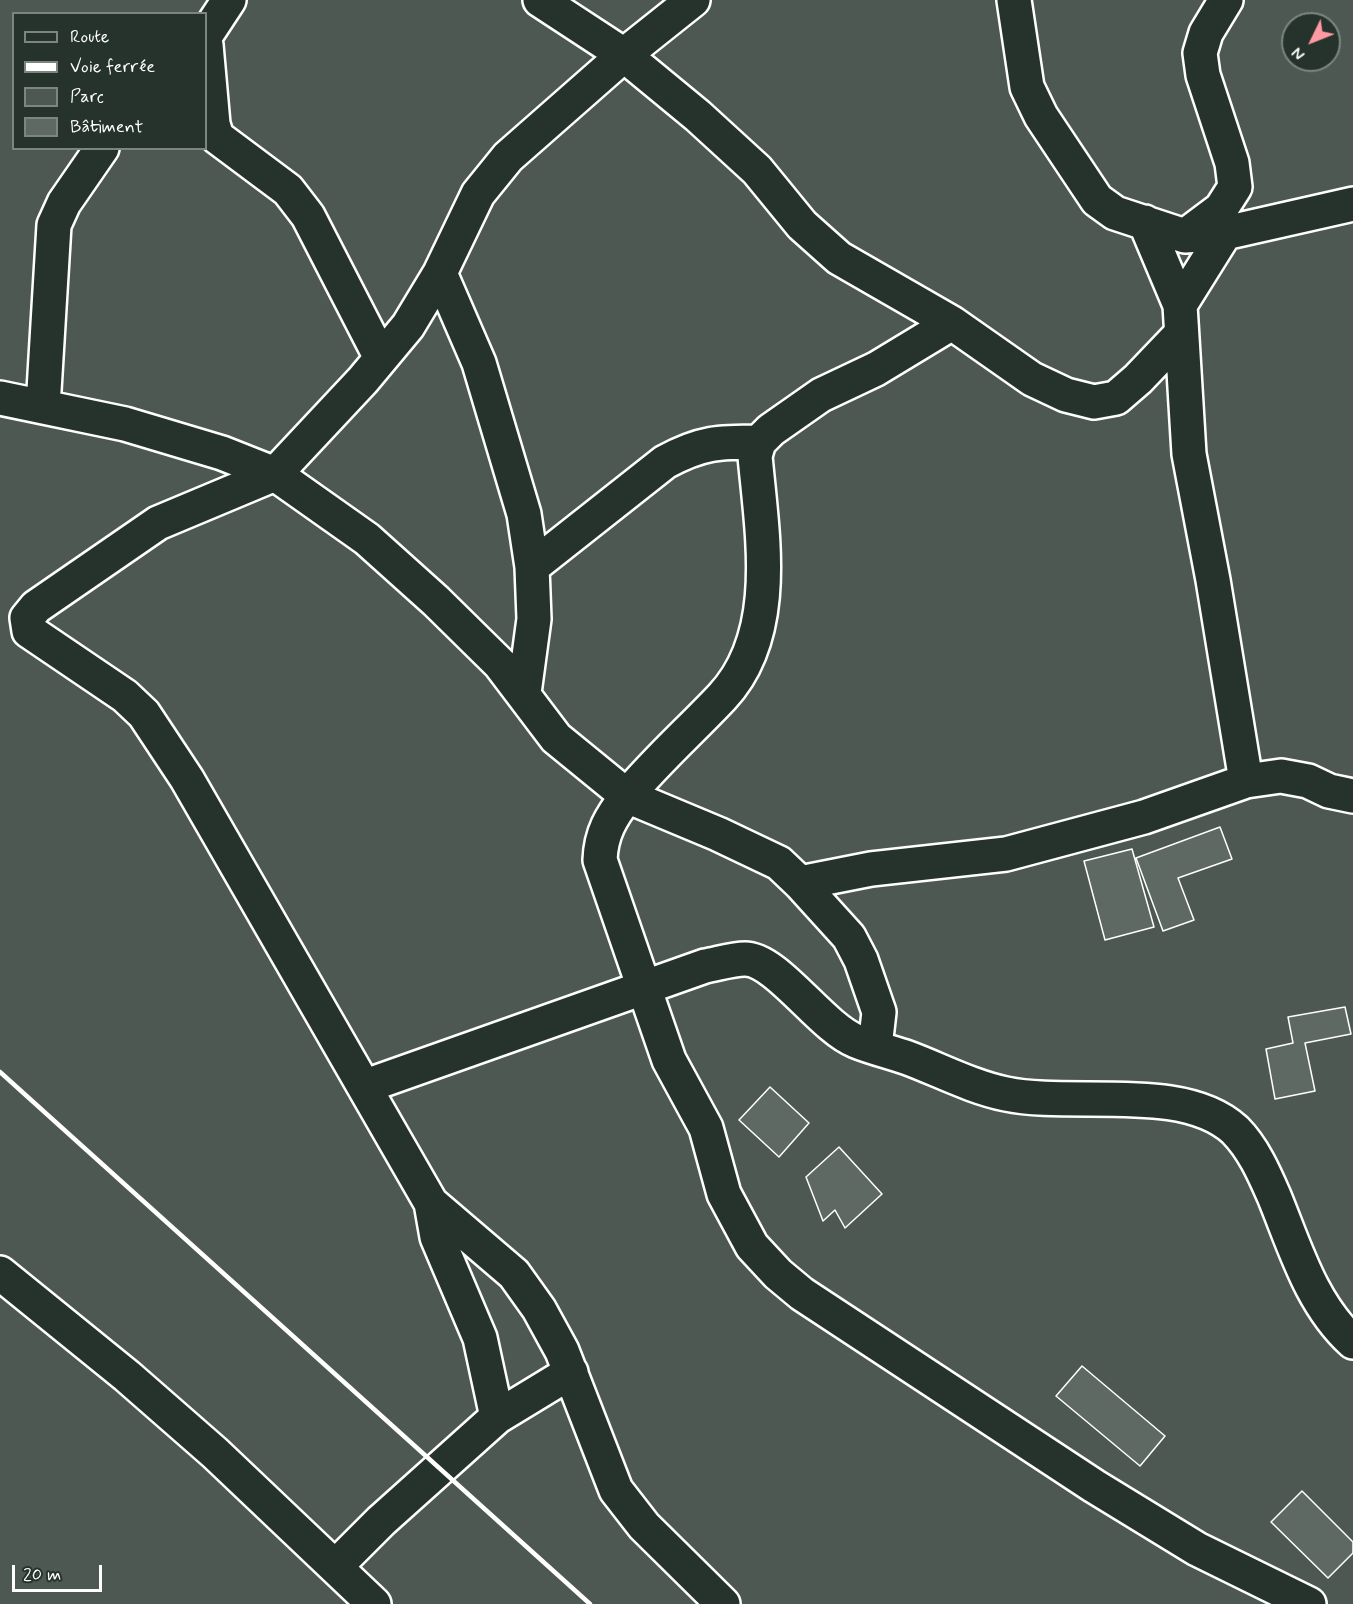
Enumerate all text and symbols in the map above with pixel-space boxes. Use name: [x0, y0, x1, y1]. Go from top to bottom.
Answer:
legend: [12, 12, 207, 150]
north arrow: [1281, 12, 1341, 72]
text: Route: [70, 25, 109, 49]
text: N: [1288, 42, 1310, 64]
text: Voie ferrée: [70, 55, 155, 79]
text: Parc: [70, 85, 104, 109]
text: Bâtiment: [70, 115, 143, 139]
scale bar: [15, 1553, 105, 1591]
text: 20 m: [23, 1563, 61, 1587]

